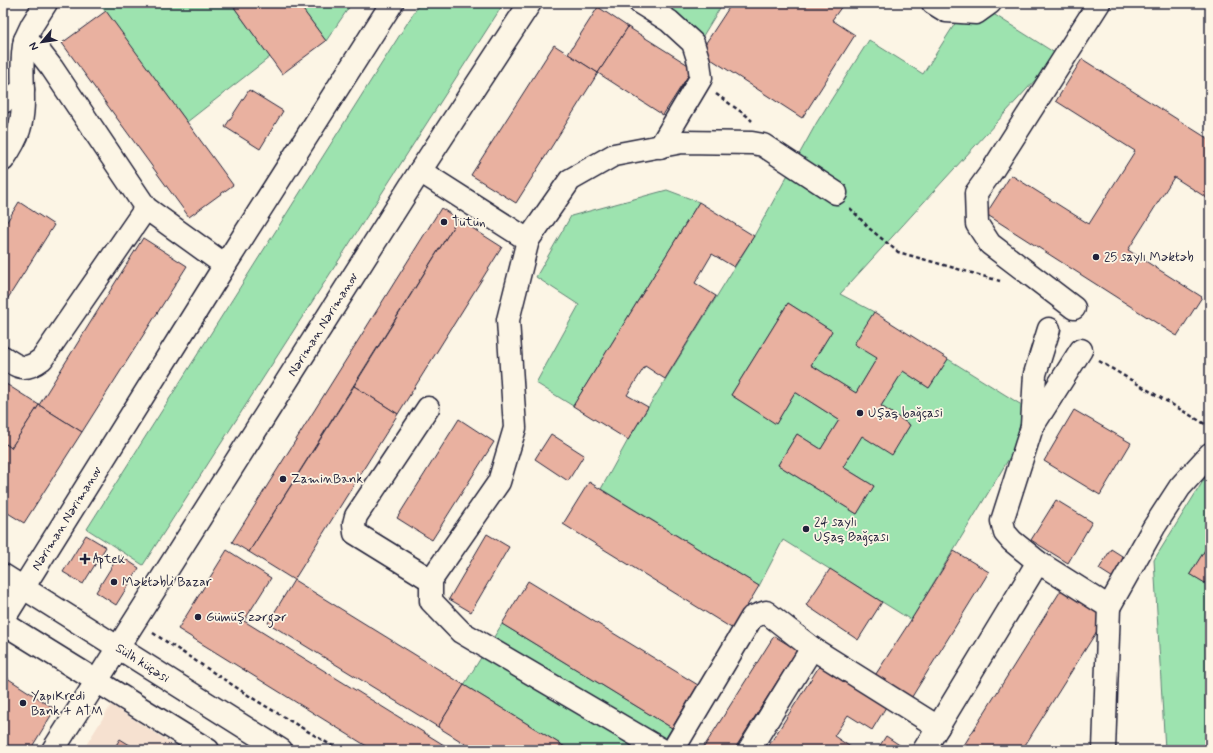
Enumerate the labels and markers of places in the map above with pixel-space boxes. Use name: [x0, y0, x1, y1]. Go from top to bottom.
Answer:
place label: Tütün: [452, 214, 486, 231]
marker: Tütün: [439, 217, 449, 227]
place label: 25 saylı Məktəb: [1104, 249, 1194, 266]
marker: 25 saylı Məktəb: [1091, 252, 1101, 262]
place label: Uşaq bağçasi: [868, 405, 943, 422]
marker: Uşaq bağçasi: [855, 408, 865, 418]
place label: ZaminBank: [291, 471, 363, 488]
marker: ZaminBank: [278, 474, 288, 484]
place label: 24 saylı Uşaq Bağçası: [814, 514, 889, 546]
marker: 24 saylı Uşaq Bağçası: [801, 524, 811, 534]
place label: Aptek: [93, 551, 126, 569]
marker: Aptek: [80, 554, 90, 564]
place label: Məktəbli Bazar: [122, 574, 213, 591]
marker: Məktəbli Bazar: [109, 577, 119, 587]
place label: Gümüş zərgər: [206, 609, 287, 628]
marker: Gümüş zərgər: [193, 612, 203, 622]
place label: YapıKredi Bank + ATM: [31, 688, 103, 720]
marker: YapıKredi Bank + ATM: [18, 698, 28, 708]

